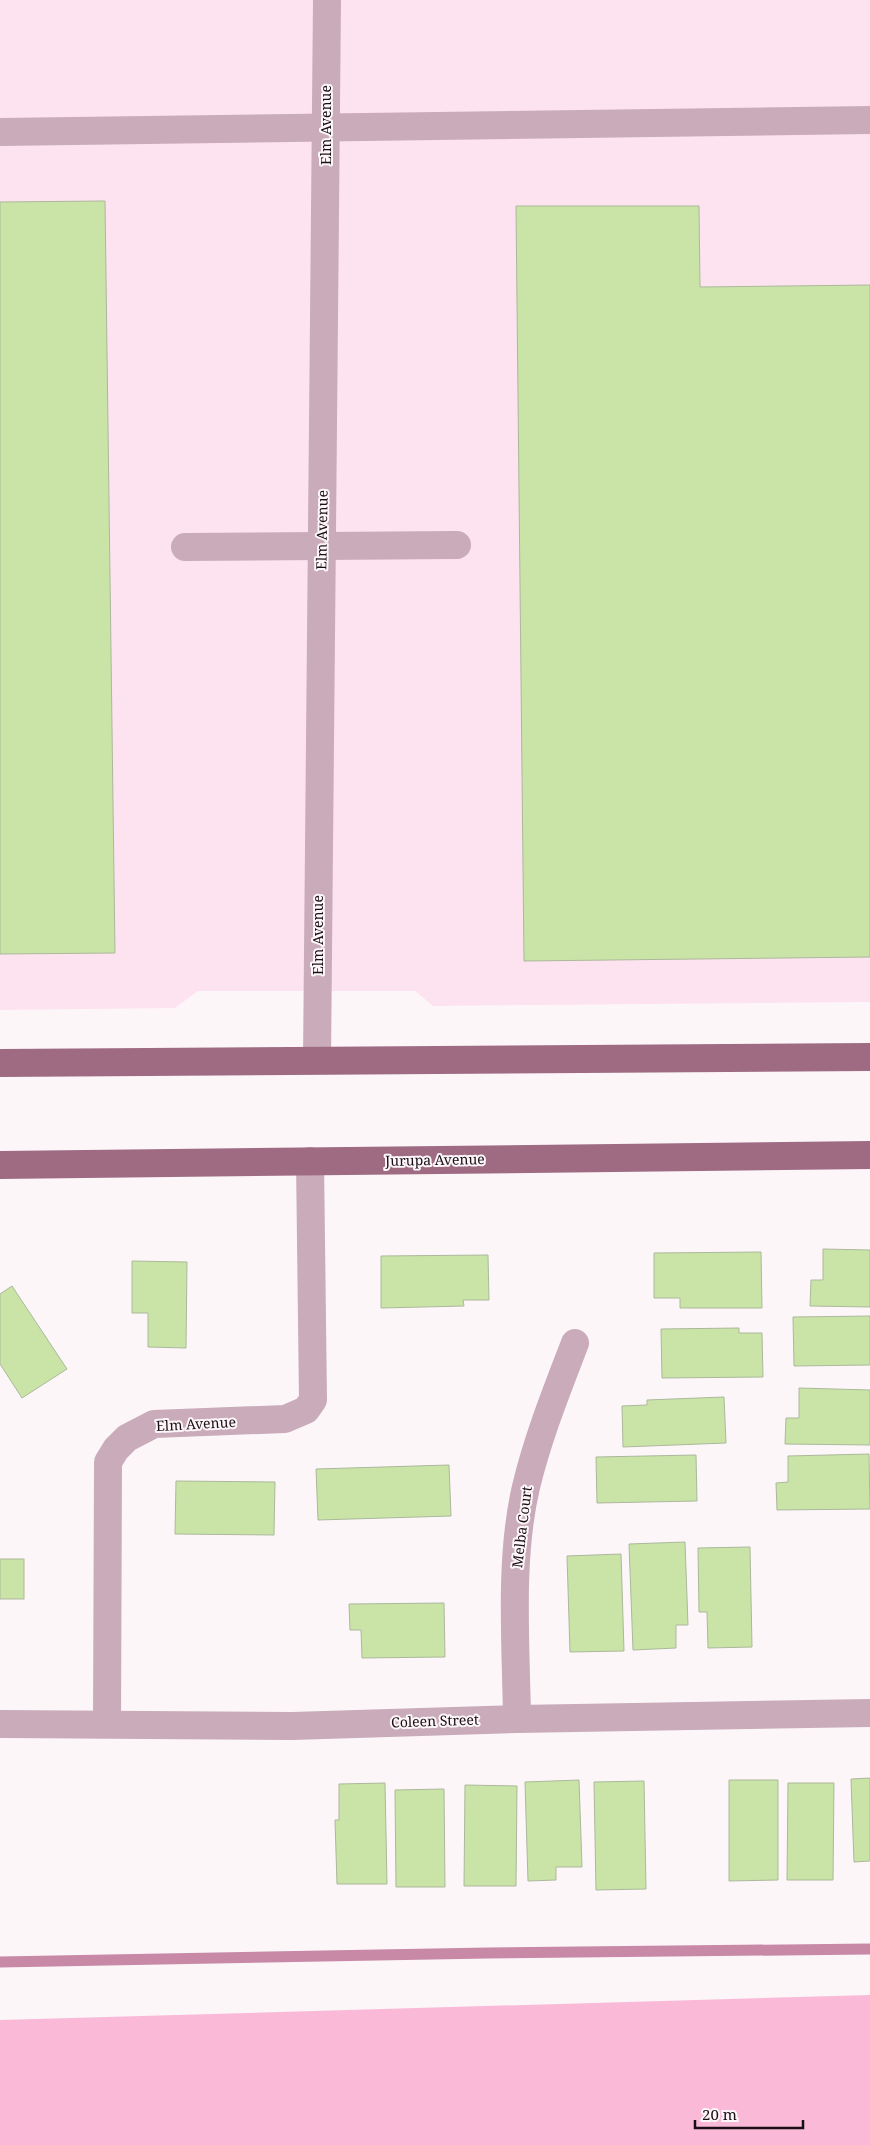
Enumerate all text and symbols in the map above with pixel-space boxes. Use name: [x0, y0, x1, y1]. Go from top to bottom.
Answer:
street label: Elm Avenue: [316, 85, 335, 165]
street label: Elm Avenue: [311, 490, 332, 570]
street label: Elm Avenue: [308, 895, 327, 975]
street label: Jurupa Avenue: [384, 1149, 485, 1170]
street label: Elm Avenue: [156, 1412, 236, 1435]
street label: Melba Court: [507, 1485, 536, 1569]
street label: Coleen Street: [391, 1709, 479, 1732]
scale bar: [695, 2098, 802, 2130]
text: 20 m: [702, 2104, 737, 2124]

